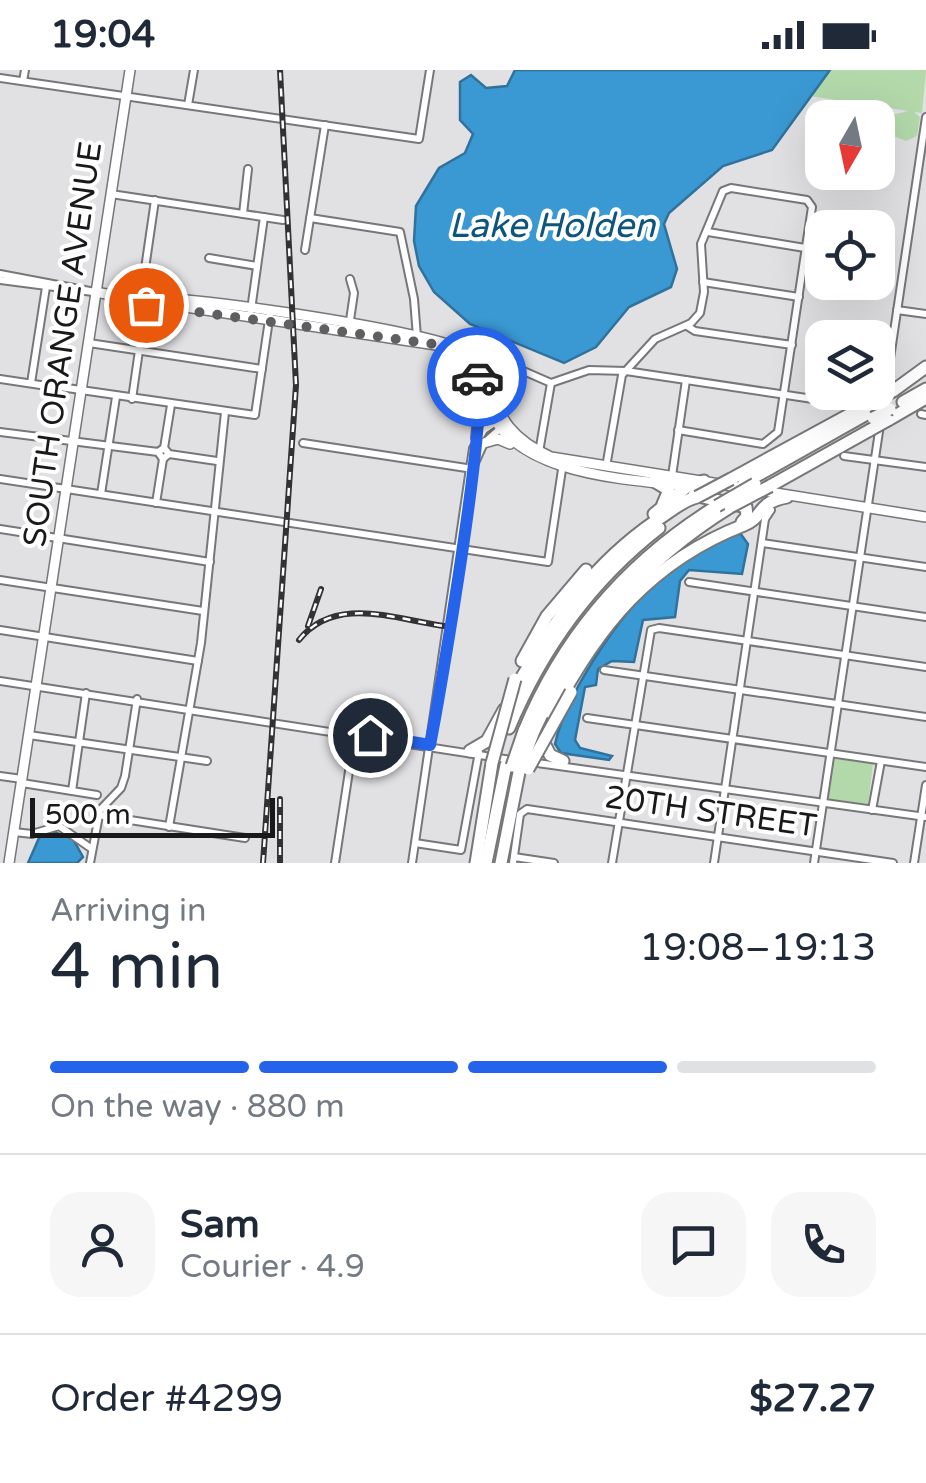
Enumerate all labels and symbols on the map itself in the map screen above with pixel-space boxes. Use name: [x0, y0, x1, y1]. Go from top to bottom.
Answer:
north arrow: [805, 100, 895, 190]
street label: SOUTH ORANGE AVENUE: [16, 139, 110, 549]
water label: Lake Holden: [449, 205, 657, 247]
pin: [104, 263, 189, 348]
courier: [427, 327, 527, 427]
pin: [328, 693, 413, 778]
street label: 20TH STREET: [603, 778, 820, 846]
scale bar: [30, 793, 275, 838]

